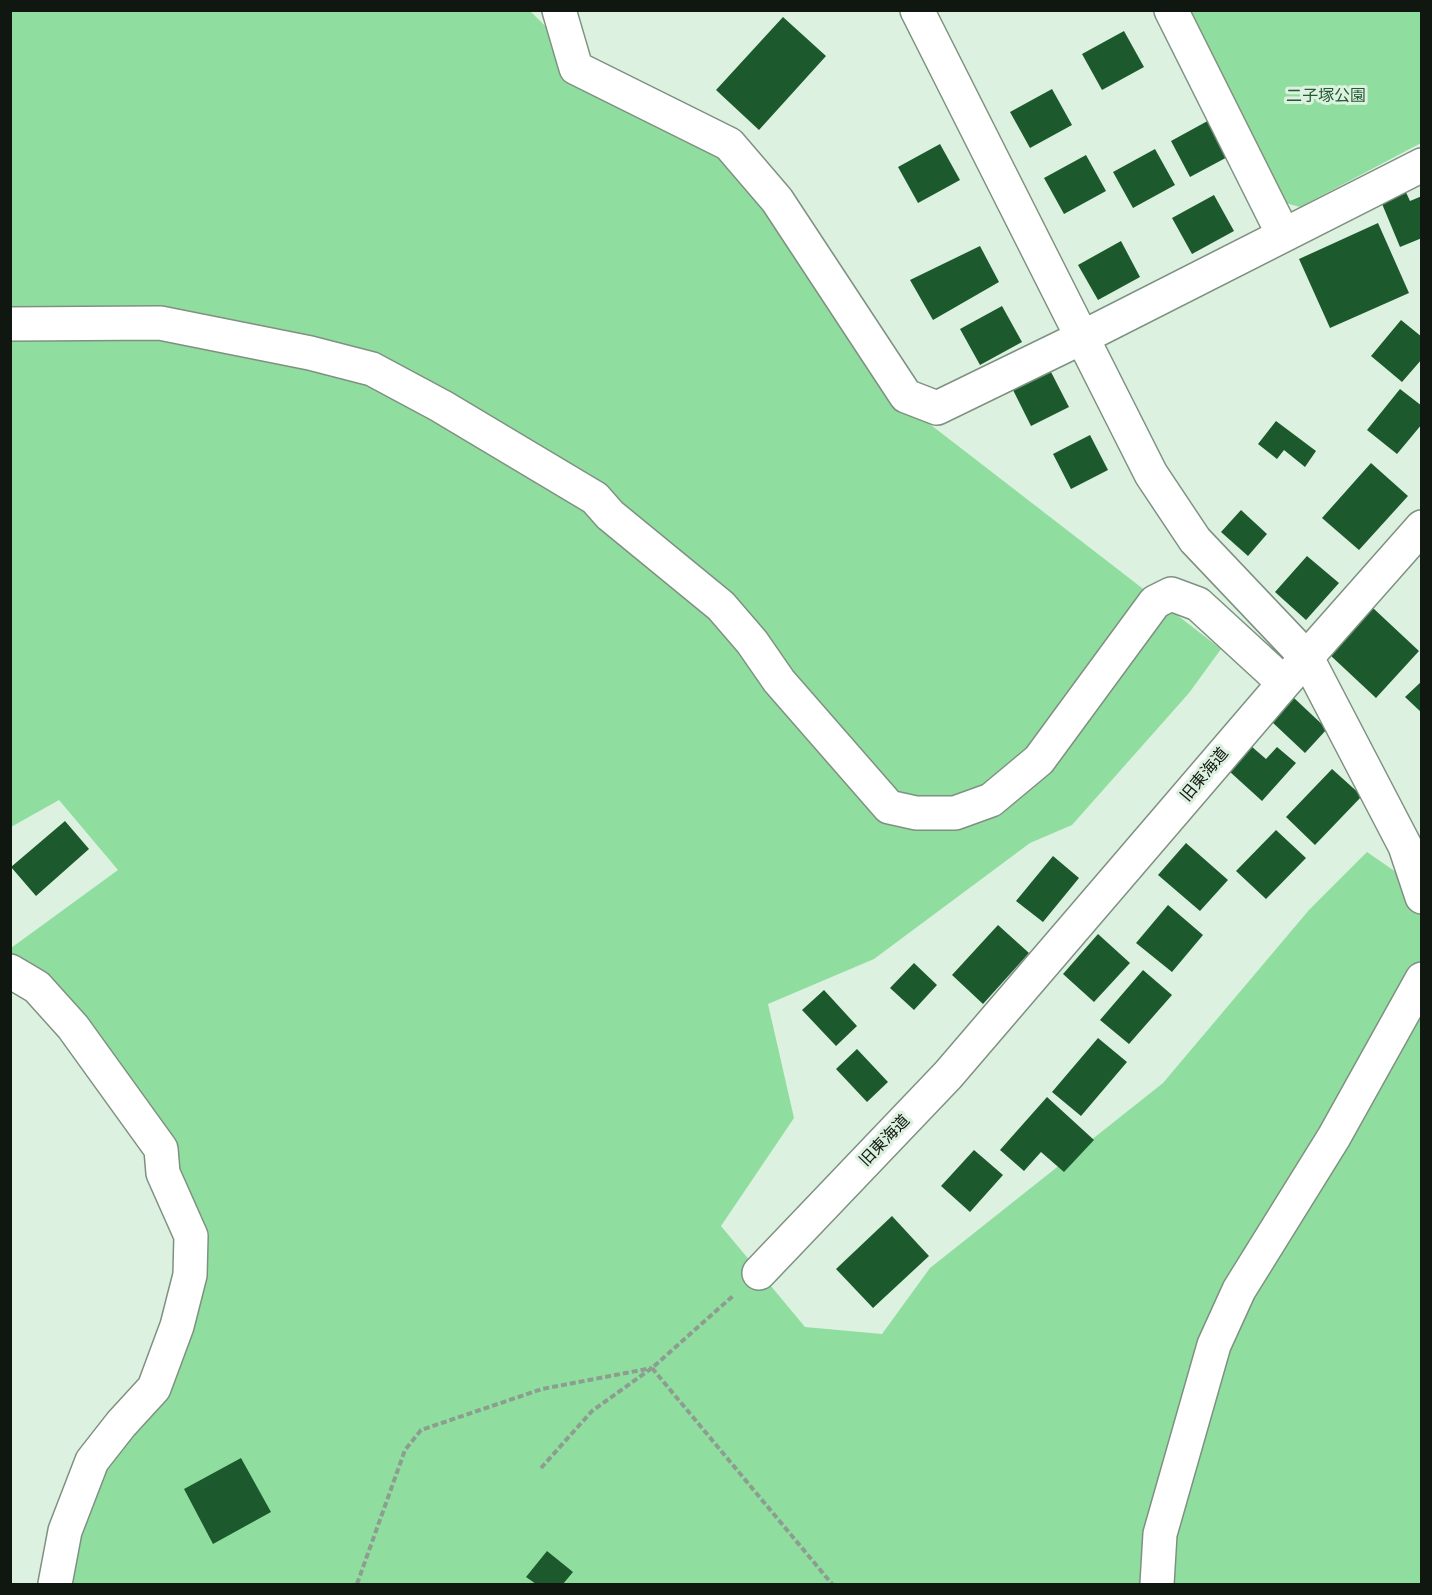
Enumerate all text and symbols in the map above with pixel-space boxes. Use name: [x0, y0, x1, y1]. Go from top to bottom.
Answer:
park label: 二子塚公園: [1286, 87, 1366, 107]
street label: 旧東海道: [1177, 744, 1233, 806]
street label: 旧東海道: [856, 1111, 914, 1171]

